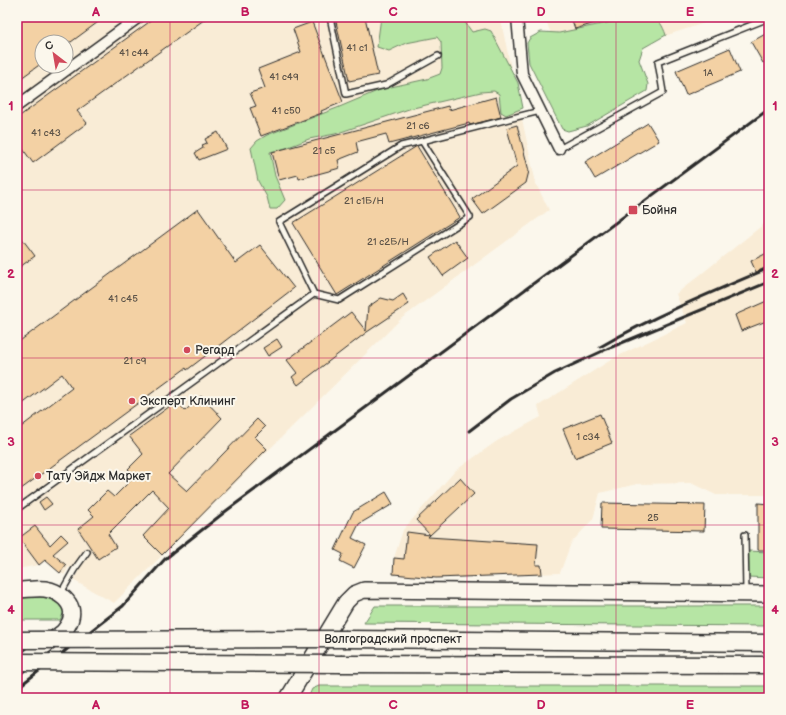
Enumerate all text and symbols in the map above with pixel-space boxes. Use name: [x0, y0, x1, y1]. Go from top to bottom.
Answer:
text: A: [91, 4, 100, 20]
text: B: [240, 4, 250, 20]
text: C: [388, 4, 398, 20]
text: D: [536, 4, 546, 20]
text: E: [686, 4, 695, 20]
north arrow: [34, 34, 74, 74]
text: С: [42, 38, 56, 53]
house number: 41 с1: [346, 42, 368, 54]
house number: 41 с44: [119, 47, 149, 59]
house number: 1А: [703, 67, 714, 79]
house number: 41 с49: [269, 71, 299, 83]
text: 1: [8, 98, 14, 114]
text: 1: [772, 98, 778, 114]
house number: 41 с50: [271, 105, 301, 117]
house number: 21 с6: [406, 120, 430, 132]
house number: 41 с43: [31, 127, 61, 139]
house number: 21 с5: [313, 145, 336, 157]
house number: 21 с1Б/Н: [344, 195, 384, 207]
place label: Бойня: [642, 203, 677, 218]
marker: Бойня: [627, 204, 639, 216]
house number: 21 с2Б/Н: [367, 236, 409, 248]
text: 2: [7, 266, 15, 282]
text: 2: [771, 266, 779, 282]
house number: 41 c45: [108, 293, 138, 305]
place label: Регард: [195, 343, 235, 358]
marker: Регард: [182, 345, 192, 355]
house number: 21 с9: [123, 355, 147, 367]
place label: Эксперт Клининг: [140, 394, 236, 409]
marker: Эксперт Клининг: [127, 396, 137, 406]
house number: 1 с34: [576, 431, 600, 443]
text: 3: [7, 434, 15, 450]
text: 3: [771, 434, 779, 450]
place label: Тату Эйдж Маркет: [46, 469, 151, 484]
marker: Тату Эйдж Маркет: [33, 471, 43, 481]
house number: 25: [647, 512, 659, 524]
text: 4: [7, 602, 15, 618]
text: 4: [771, 602, 779, 618]
street label: Волгоградский проспект: [324, 632, 462, 647]
text: A: [91, 697, 100, 713]
text: B: [240, 697, 250, 713]
text: C: [388, 697, 398, 713]
text: D: [536, 697, 546, 713]
text: E: [686, 697, 695, 713]

